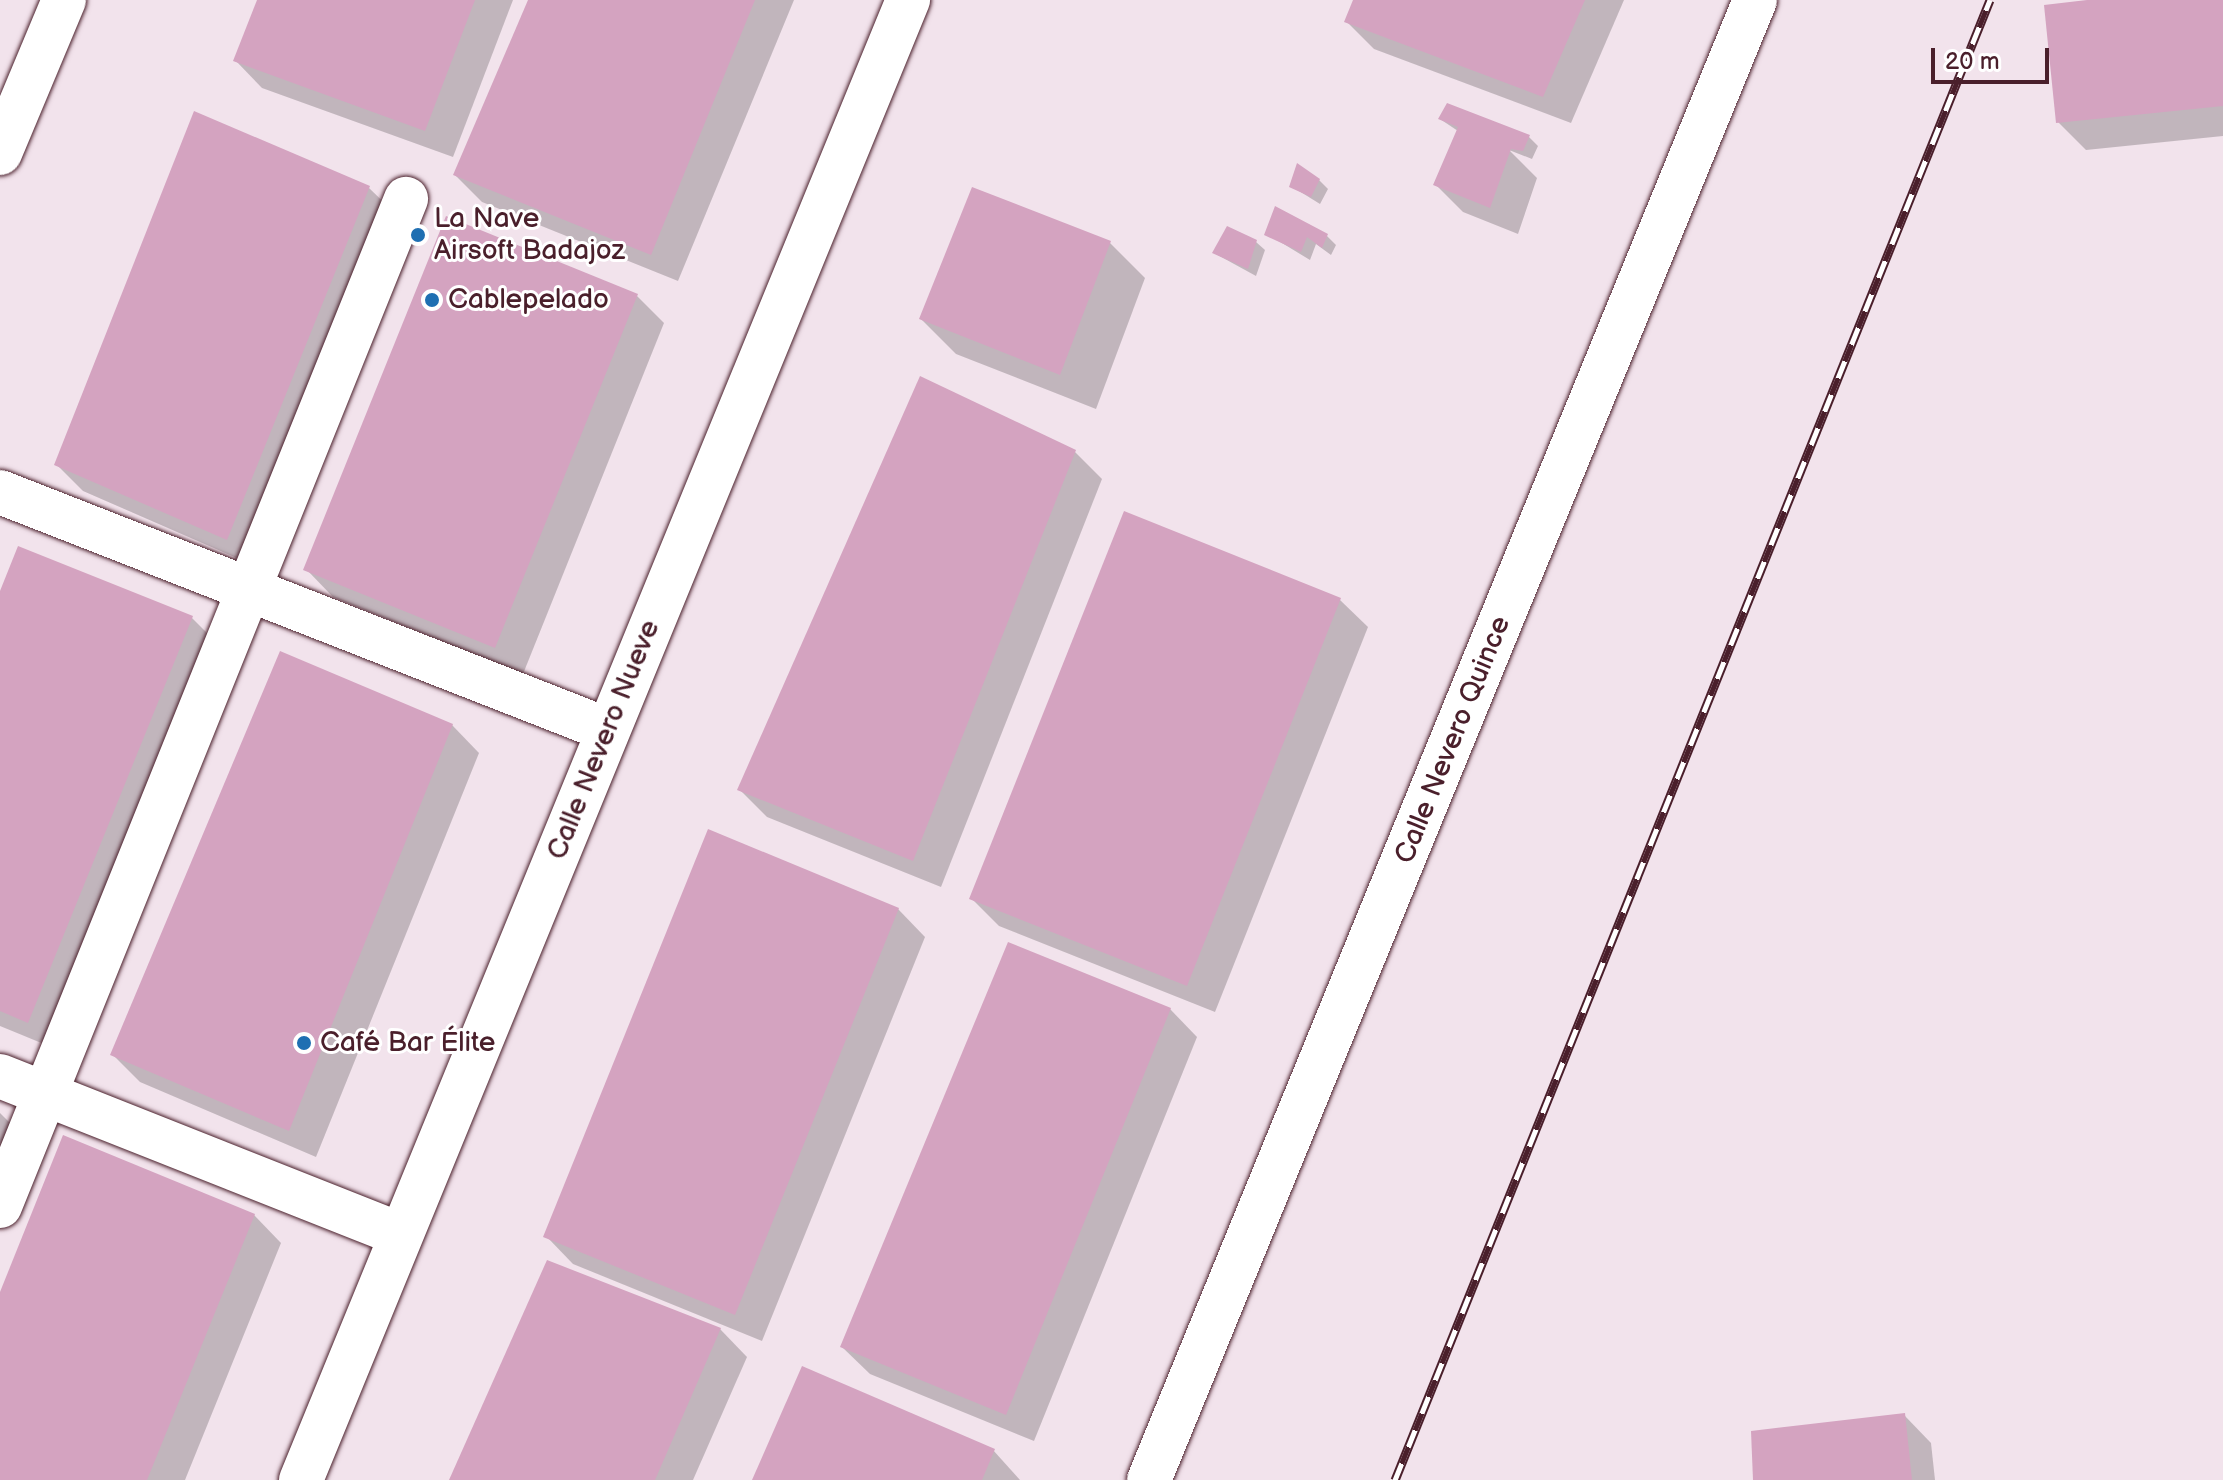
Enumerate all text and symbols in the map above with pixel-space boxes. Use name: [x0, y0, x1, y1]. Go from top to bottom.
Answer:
scale bar: [1935, 32, 2053, 82]
text: 20 m: [1945, 47, 2000, 76]
place label: La Nave Airsoft Badajoz: [434, 202, 625, 268]
marker: La Nave Airsoft Badajoz: [409, 226, 427, 244]
place label: Cablepelado: [448, 283, 609, 317]
marker: Cablepelado: [423, 291, 441, 309]
street label: Calle Nevero Quince: [1388, 611, 1518, 869]
street label: Calle Nevero Nueve: [541, 615, 667, 865]
place label: Café Bar Élite: [320, 1026, 495, 1060]
marker: Café Bar Élite: [295, 1034, 313, 1052]

